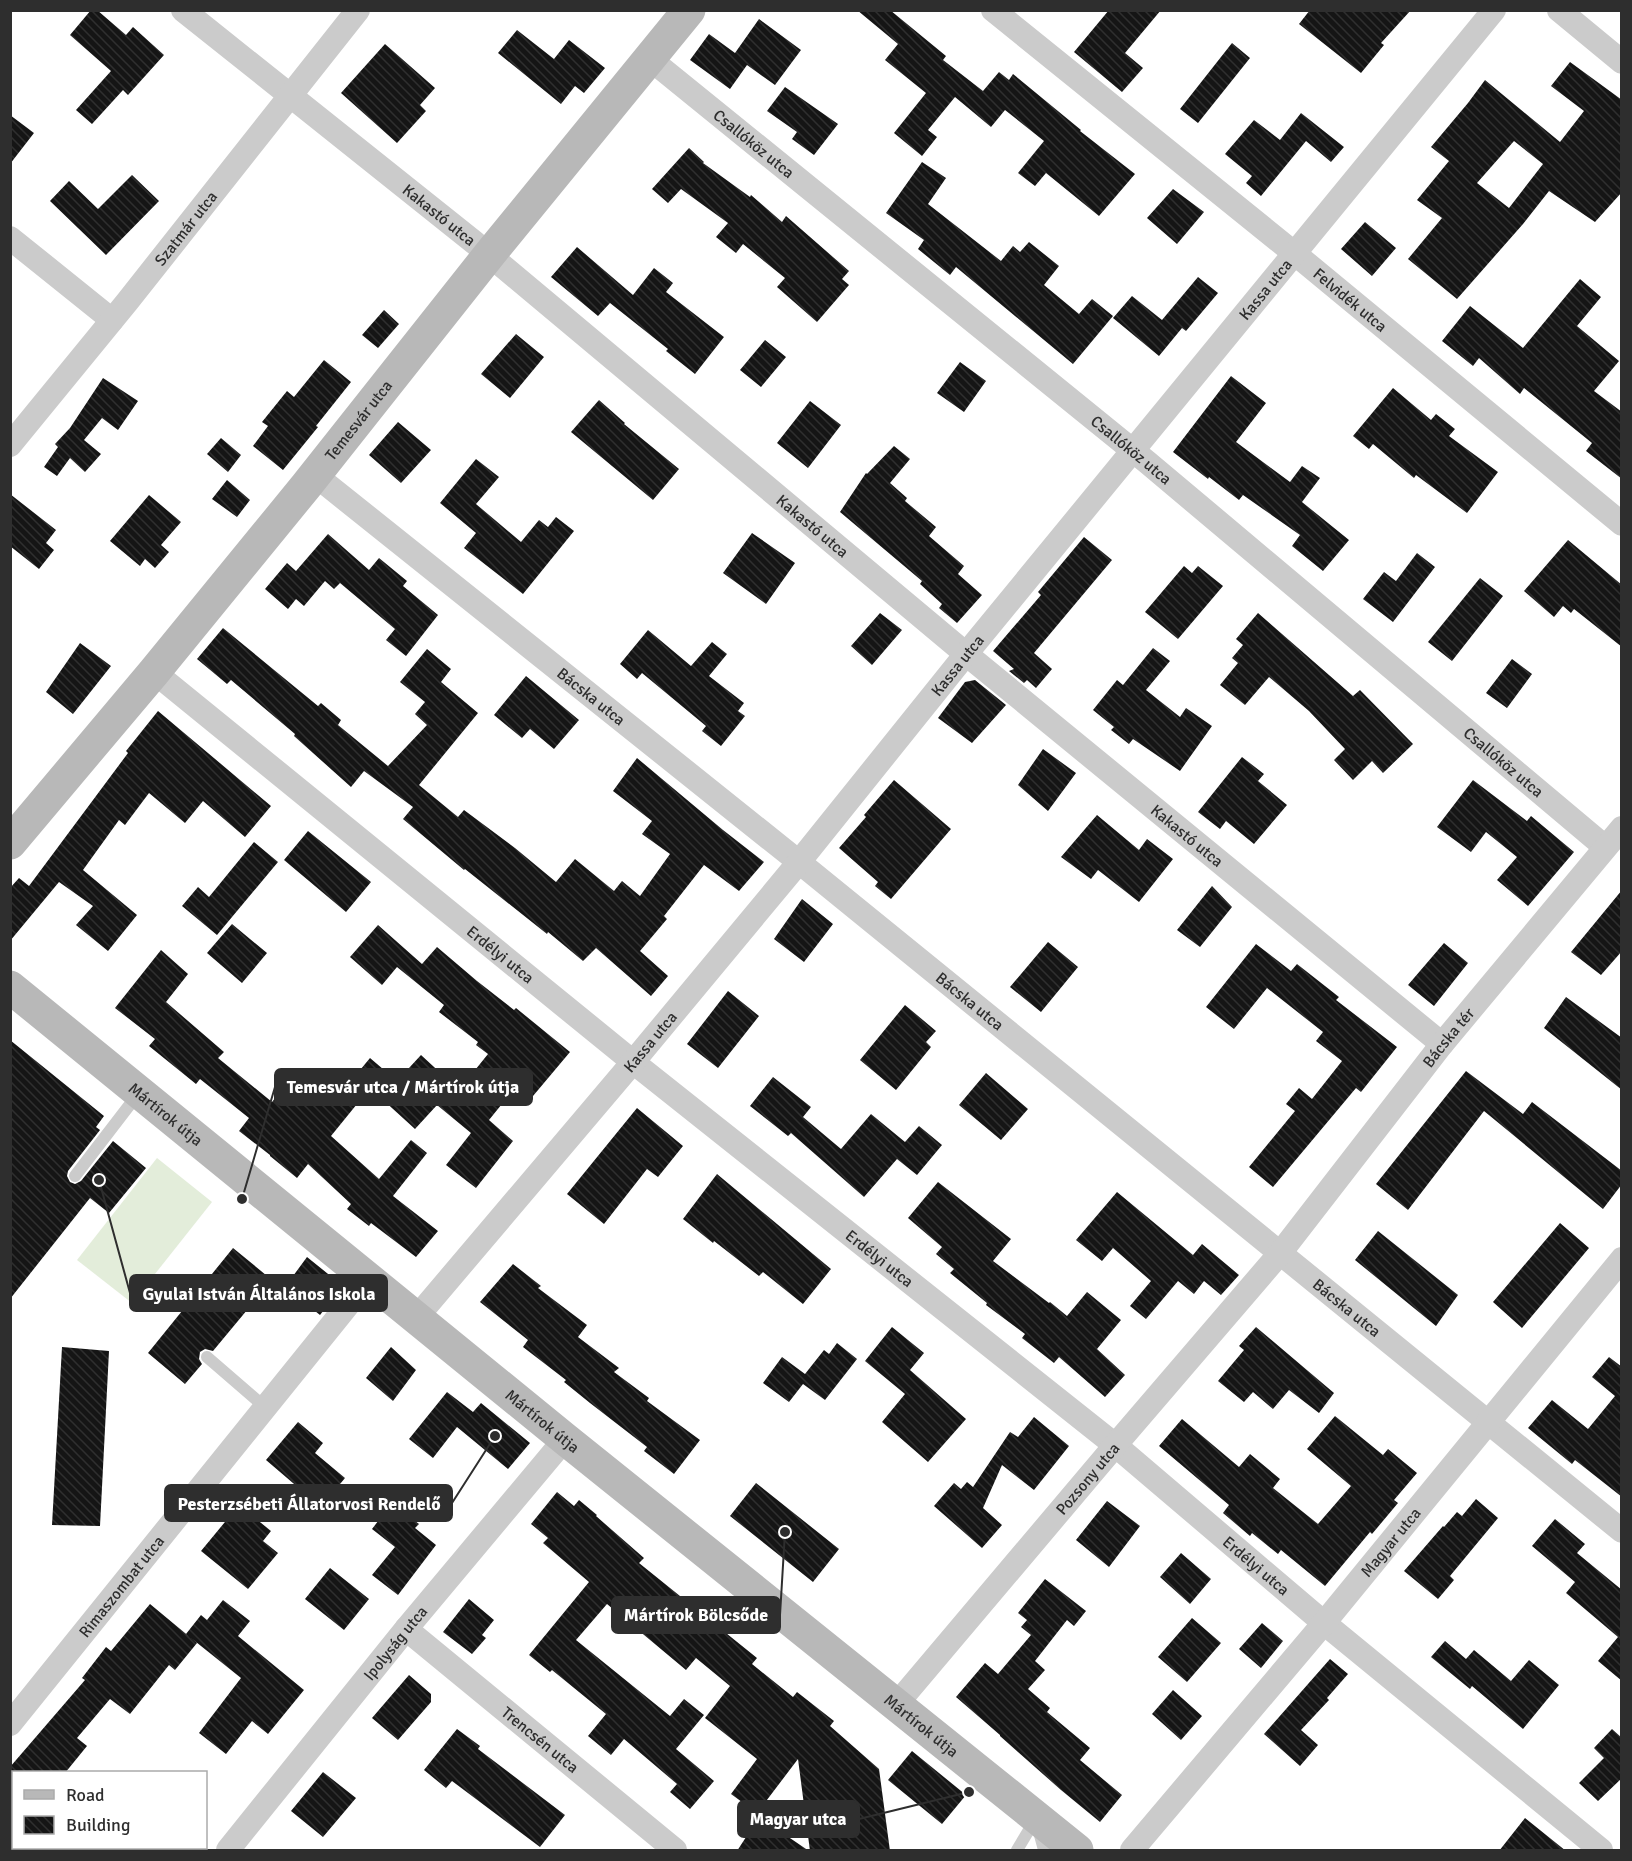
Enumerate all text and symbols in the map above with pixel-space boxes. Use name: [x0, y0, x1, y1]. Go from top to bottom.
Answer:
street label: Csallóköz utca: [709, 105, 798, 183]
street label: Kakastó utca: [398, 180, 479, 251]
street label: Szatmár utca: [151, 187, 222, 270]
street label: Kassa utca: [1235, 255, 1297, 324]
street label: Felvidék utca: [1309, 264, 1391, 337]
street label: Temesvár utca: [321, 376, 397, 465]
street label: Csallóköz utca: [1086, 411, 1175, 489]
street label: Kakastó utca: [772, 491, 852, 562]
street label: Kassa utca: [927, 631, 989, 701]
street label: Bácska utca: [553, 663, 629, 730]
street label: Csallóköz utca: [1459, 723, 1547, 802]
street label: Kakastó utca: [1146, 800, 1227, 872]
street label: Erdélyi utca: [462, 922, 538, 988]
street label: Bácska utca: [931, 968, 1007, 1035]
street label: Bácska tér: [1419, 1004, 1479, 1072]
street label: Kassa utca: [620, 1008, 682, 1077]
callout: Temesvár utca / Mártírok útja: [275, 1069, 532, 1105]
text: Temesvár utca / Mártírok útja: [287, 1076, 519, 1098]
street label: Mártírok útja: [124, 1079, 206, 1151]
street label: Erdélyi utca: [841, 1226, 917, 1292]
callout: Gyulai István Általános Iskola: [130, 1275, 387, 1311]
street label: Bácska utca: [1308, 1275, 1385, 1342]
text: Gyulai István Általános Iskola: [142, 1283, 376, 1305]
street label: Mártírok útja: [501, 1385, 583, 1458]
street label: Pozsony utca: [1052, 1439, 1124, 1519]
callout: Pesterzsébeti Állatorvosi Rendelő: [165, 1485, 452, 1521]
text: Pesterzsébeti Állatorvosi Rendelő: [177, 1493, 441, 1515]
street label: Magyar utca: [1357, 1504, 1425, 1582]
street label: Rimaszombat utca: [75, 1532, 169, 1642]
street label: Erdélyi utca: [1218, 1532, 1293, 1600]
callout: Mártírok Bölcsőde: [612, 1597, 780, 1633]
street label: Ipolyság utca: [359, 1602, 432, 1685]
text: Mártírok Bölcsőde: [624, 1604, 768, 1626]
street label: Mártírok útja: [880, 1690, 962, 1762]
street label: Trencsén utca: [497, 1703, 583, 1778]
legend: [12, 1771, 207, 1849]
text: Road: [66, 1784, 105, 1806]
callout: Magyar utca: [738, 1801, 859, 1837]
text: Magyar utca: [749, 1808, 847, 1830]
text: Building: [66, 1814, 130, 1836]

